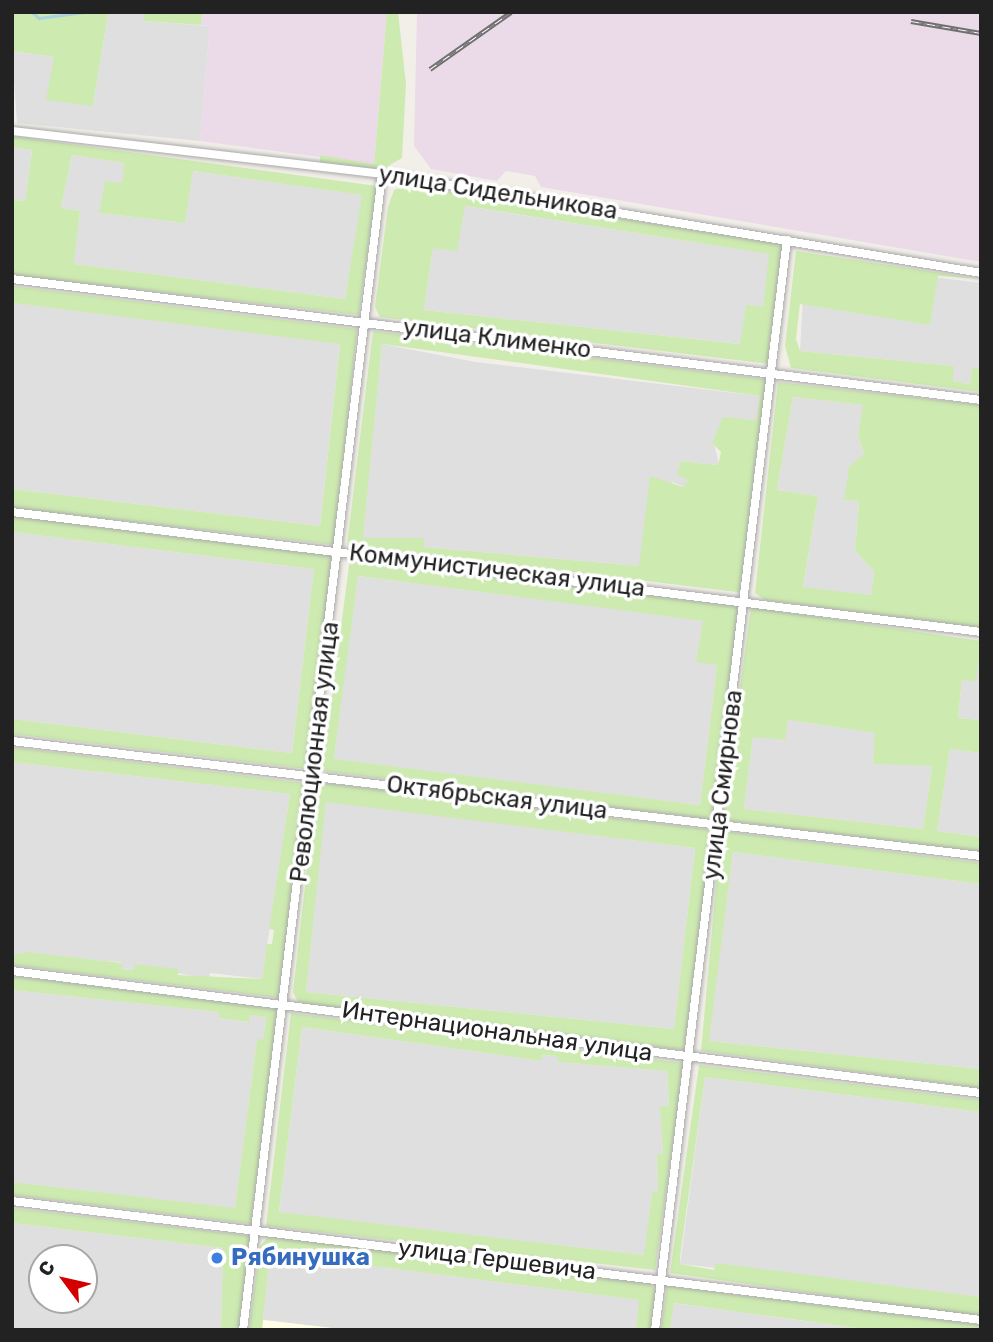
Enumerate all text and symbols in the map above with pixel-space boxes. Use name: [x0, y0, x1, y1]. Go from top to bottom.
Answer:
street label: улица Сидельникова: [377, 160, 619, 226]
street label: улица Клименко: [401, 313, 593, 365]
street label: Коммунистическая улица: [348, 539, 646, 603]
street label: Революционная улица: [285, 620, 345, 884]
street label: улица Смирнова: [697, 688, 749, 882]
street label: Октябрьская улица: [385, 770, 609, 826]
street label: Интернациональная улица: [340, 996, 654, 1068]
street label: улица Гершевича: [396, 1234, 598, 1286]
north arrow: [28, 1244, 98, 1314]
place label: Рябинушка: [231, 1244, 370, 1272]
marker: Рябинушка: [209, 1250, 225, 1266]
text: С: [33, 1257, 60, 1280]

